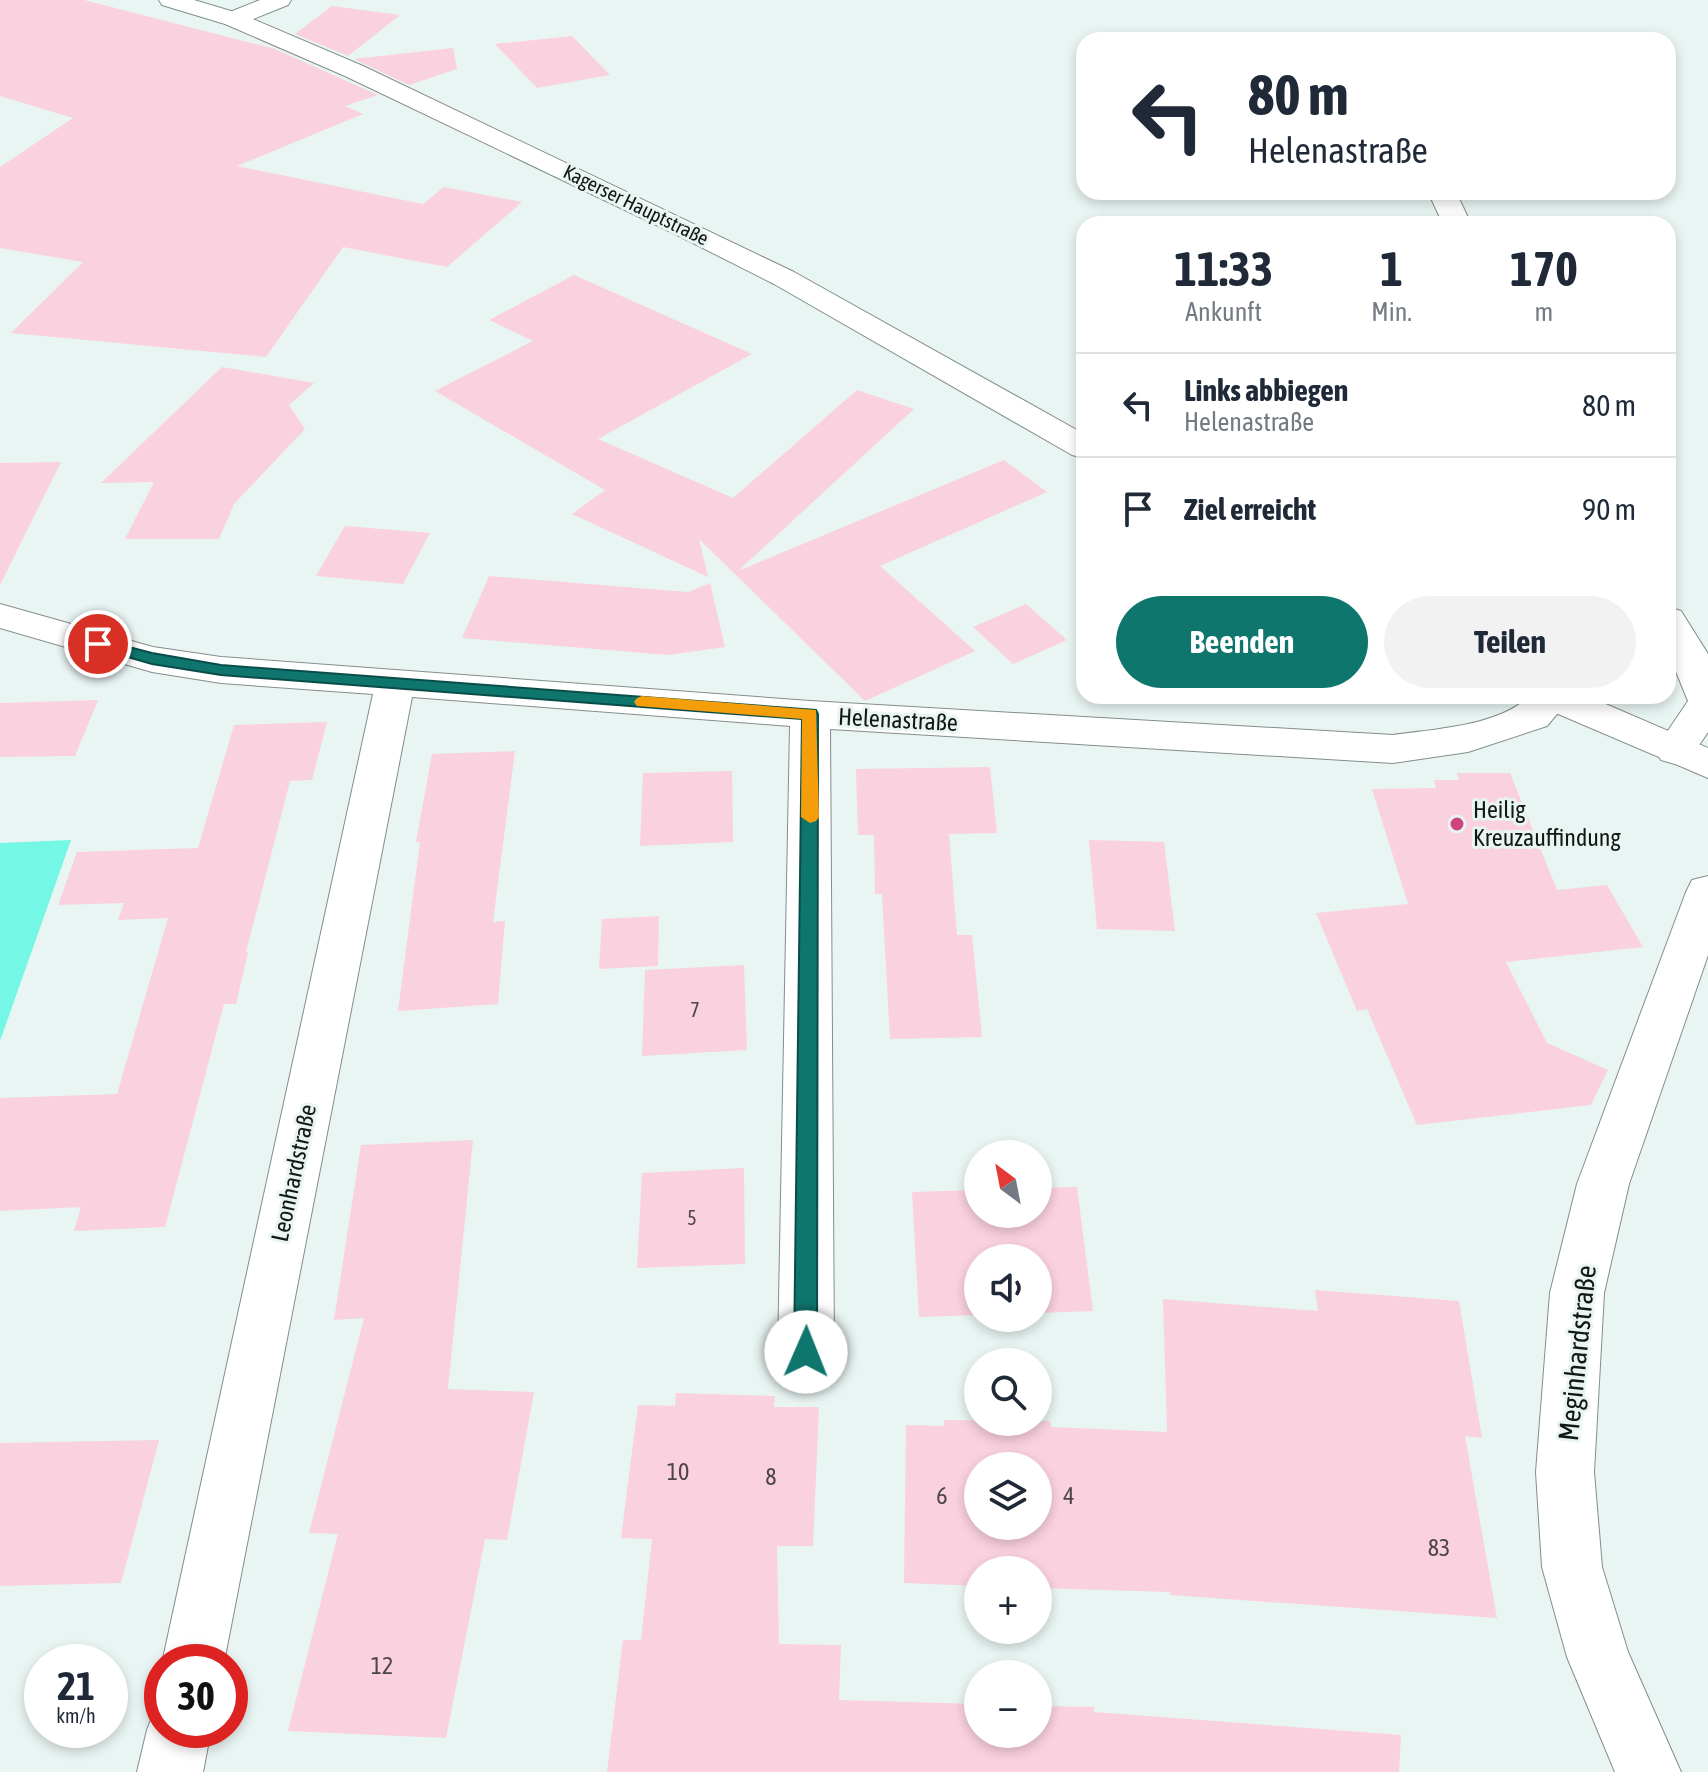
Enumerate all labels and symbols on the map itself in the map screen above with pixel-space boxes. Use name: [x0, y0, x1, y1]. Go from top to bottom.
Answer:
street label: Kagerser Hauptstraße: [560, 159, 713, 250]
pin: [64, 610, 132, 678]
street label: Helenastraße: [837, 703, 959, 736]
place label: Heilig Kreuzauffindung: [1473, 796, 1621, 851]
marker: Heilig Kreuzauffindung: [1448, 815, 1466, 833]
house number: 7: [690, 998, 700, 1021]
street label: Leonhardstraße: [266, 1102, 321, 1244]
north arrow: [964, 1140, 1052, 1228]
house number: 5: [687, 1206, 697, 1229]
street label: Meginhardstraße: [1552, 1264, 1602, 1442]
position arrow: [764, 1310, 848, 1394]
house number: 10: [667, 1458, 689, 1485]
house number: 8: [765, 1463, 777, 1490]
house number: 6: [936, 1482, 948, 1509]
house number: 4: [1063, 1482, 1075, 1509]
house number: 83: [1428, 1534, 1450, 1561]
speed limit sign: 30: [144, 1644, 248, 1748]
house number: 12: [371, 1652, 393, 1679]

